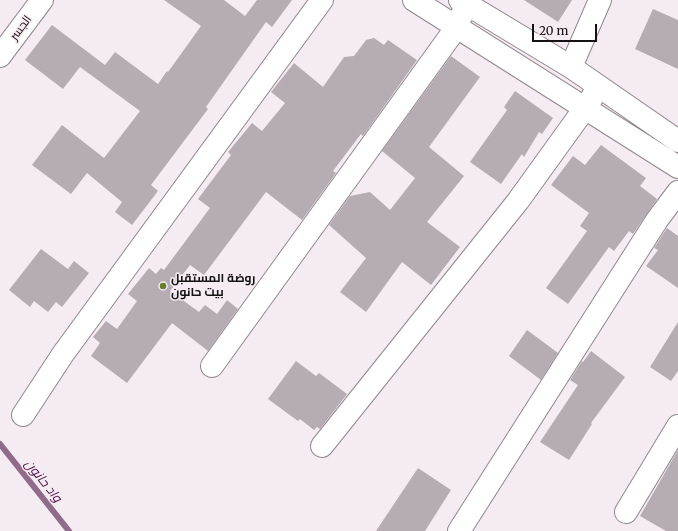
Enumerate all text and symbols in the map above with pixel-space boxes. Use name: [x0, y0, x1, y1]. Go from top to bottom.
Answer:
street label: الجسر: [7, 13, 35, 43]
scale bar: [534, 16, 599, 42]
text: 20 m: [539, 23, 568, 38]
place label: روضة المستقبل بيت حانون: [171, 272, 255, 300]
marker: روضة المستقبل بيت حانون: [158, 281, 168, 291]
water label: واد حانون: [21, 457, 65, 505]

